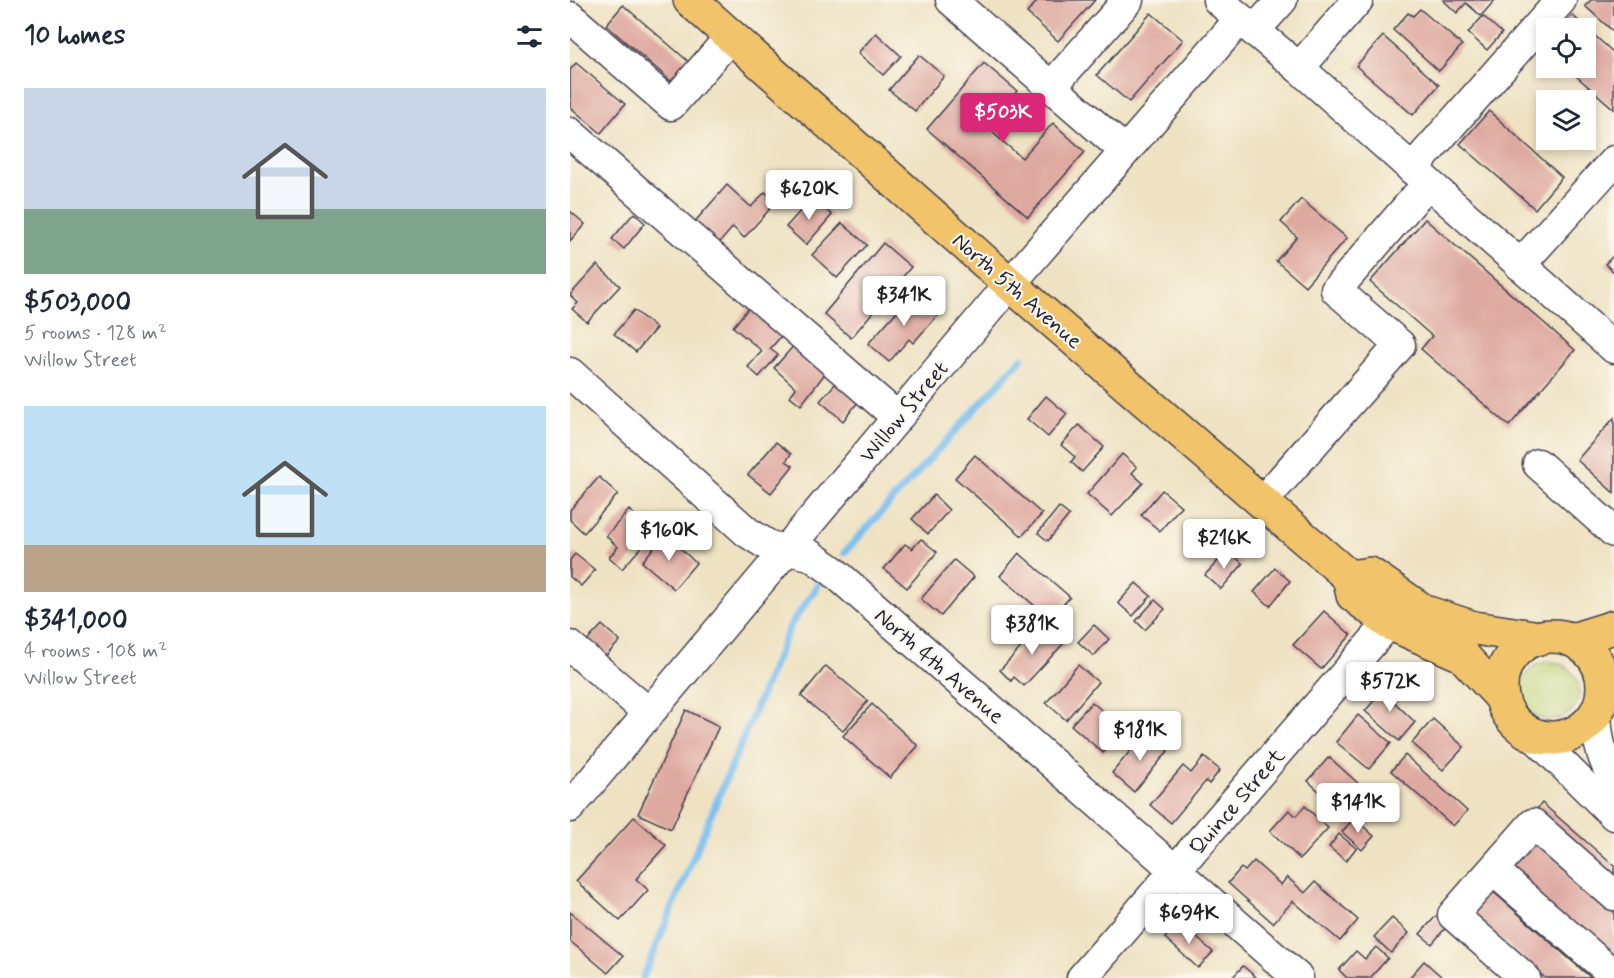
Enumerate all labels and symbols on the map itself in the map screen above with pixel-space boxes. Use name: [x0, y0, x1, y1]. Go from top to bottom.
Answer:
pin: $503K: [961, 93, 1045, 144]
pin: $620K: [767, 170, 851, 221]
street label: North 5th Avenue: [946, 227, 1088, 356]
pin: $341K: [862, 276, 946, 327]
street label: Willow Street: [854, 356, 955, 469]
pin: $160K: [627, 511, 711, 562]
pin: $216K: [1182, 519, 1266, 570]
street label: North 4th Avenue: [868, 602, 1010, 731]
pin: $381K: [990, 605, 1074, 656]
pin: $572K: [1348, 662, 1432, 713]
pin: $181K: [1098, 711, 1182, 762]
street label: Quince Street: [1184, 743, 1292, 861]
pin: $141K: [1316, 783, 1400, 834]
pin: $694K: [1147, 894, 1231, 945]

